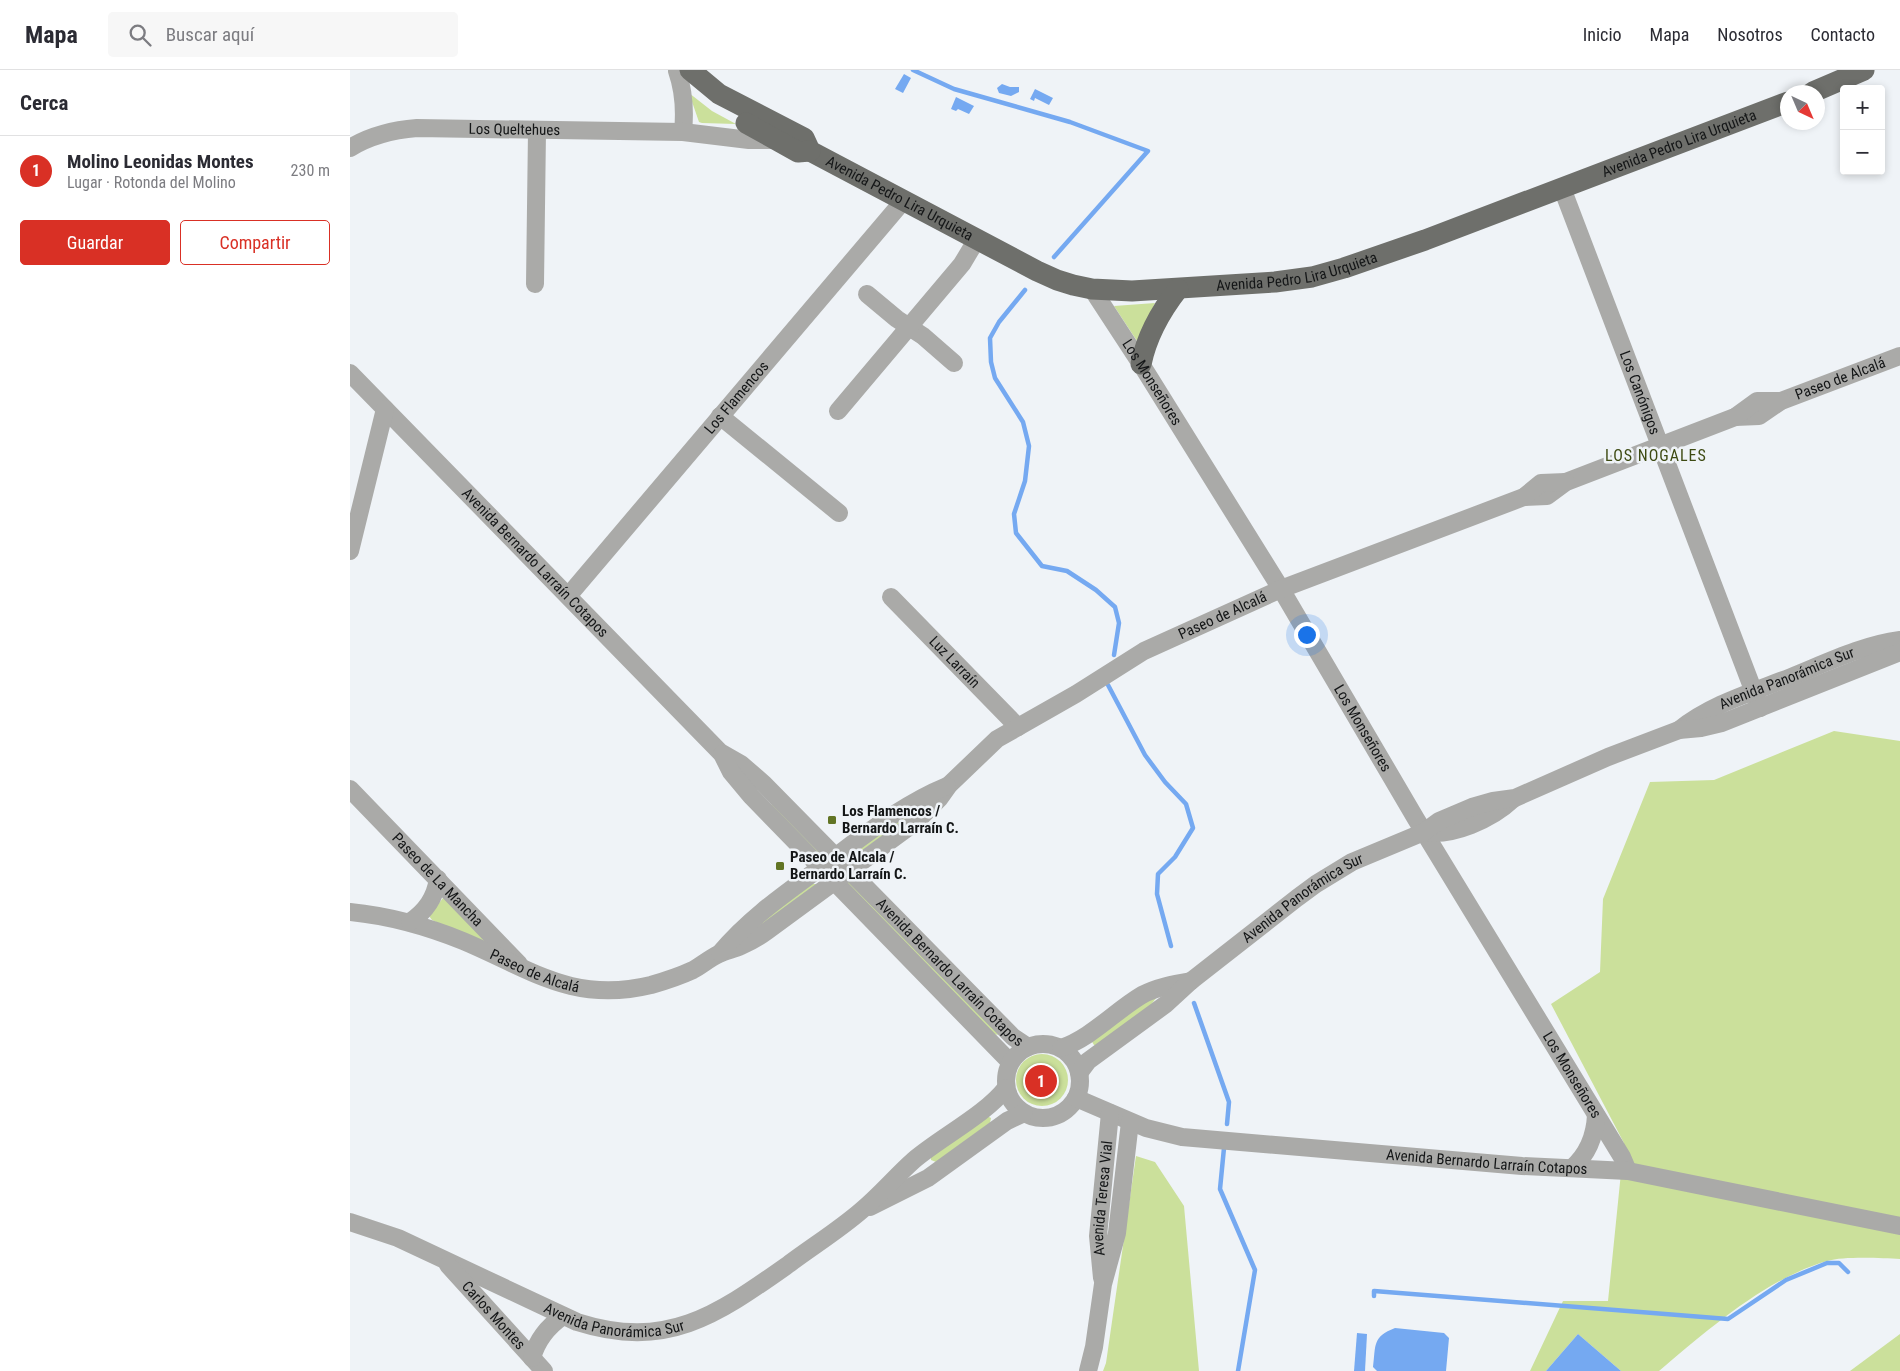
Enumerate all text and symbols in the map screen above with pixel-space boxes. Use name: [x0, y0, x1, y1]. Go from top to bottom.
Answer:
search box: [108, 12, 458, 57]
text: Mapa: [25, 21, 78, 49]
icon: search: [126, 21, 154, 49]
text: Buscar aquí: [166, 23, 254, 46]
text: Inicio: [1583, 24, 1622, 45]
text: Mapa: [1650, 24, 1689, 45]
text: Nosotros: [1717, 24, 1783, 45]
text: Contacto: [1811, 24, 1875, 45]
north arrow: [1780, 85, 1825, 130]
map controls: [1840, 85, 1885, 175]
button: +: [1840, 85, 1885, 130]
text: Cerca: [20, 91, 68, 115]
street label: Avenida Pedro Lira Urquieta: [1599, 106, 1759, 181]
street label: Los Queltehues: [468, 120, 561, 139]
button: −: [1840, 130, 1885, 175]
text: Molino Leonidas Montes: [67, 150, 254, 173]
street label: Avenida Pedro Lira Urquieta: [823, 152, 976, 245]
text: 1: [32, 161, 40, 180]
text: 230 m: [291, 161, 330, 180]
text: Lugar · Rotonda del Molino: [67, 173, 236, 192]
button: Guardar: [20, 220, 170, 265]
button: Compartir: [180, 220, 330, 265]
street label: Avenida Pedro Lira Urquieta: [1216, 248, 1380, 295]
street label: Los Monseñores: [1118, 336, 1186, 429]
street label: Los Canónigos: [1616, 348, 1664, 437]
street label: Paseo de Alcalá: [1793, 353, 1888, 404]
street label: Los Flamencos: [701, 357, 773, 438]
district label: LOS NOGALES: [1605, 446, 1707, 465]
street label: Avenida Bernardo Larraín Cotapos: [458, 484, 612, 641]
street label: Paseo de Alcalá: [1176, 588, 1270, 643]
your location: [1294, 622, 1320, 648]
street label: Luz Larraín: [925, 632, 984, 692]
street label: Avenida Panorámica Sur: [1716, 643, 1857, 713]
street label: Los Monseñores: [1330, 681, 1395, 775]
place label: Los Flamencos / Bernardo Larraín C.: [842, 802, 959, 837]
marker: Los Flamencos / Bernardo Larraín C.: [826, 814, 838, 826]
street label: Paseo de La Mancha: [388, 829, 487, 930]
place label: Paseo de Alcala / Bernardo Larraín C.: [790, 848, 907, 883]
street label: Avenida Panorámica Sur: [1238, 849, 1366, 947]
marker: Paseo de Alcala / Bernardo Larraín C.: [774, 860, 786, 872]
street label: Avenida Bernardo Larraín Cotapos: [872, 894, 1027, 1050]
street label: Paseo de Alcalá: [487, 945, 581, 997]
street label: Los Monseñores: [1539, 1028, 1605, 1122]
pin: 1: [1025, 1062, 1057, 1100]
street label: Avenida Teresa Vial: [1089, 1140, 1116, 1257]
street label: Avenida Bernardo Larraín Cotapos: [1385, 1145, 1588, 1178]
street label: Carlos Montes: [458, 1277, 529, 1353]
street label: Avenida Panorámica Sur: [541, 1299, 687, 1341]

